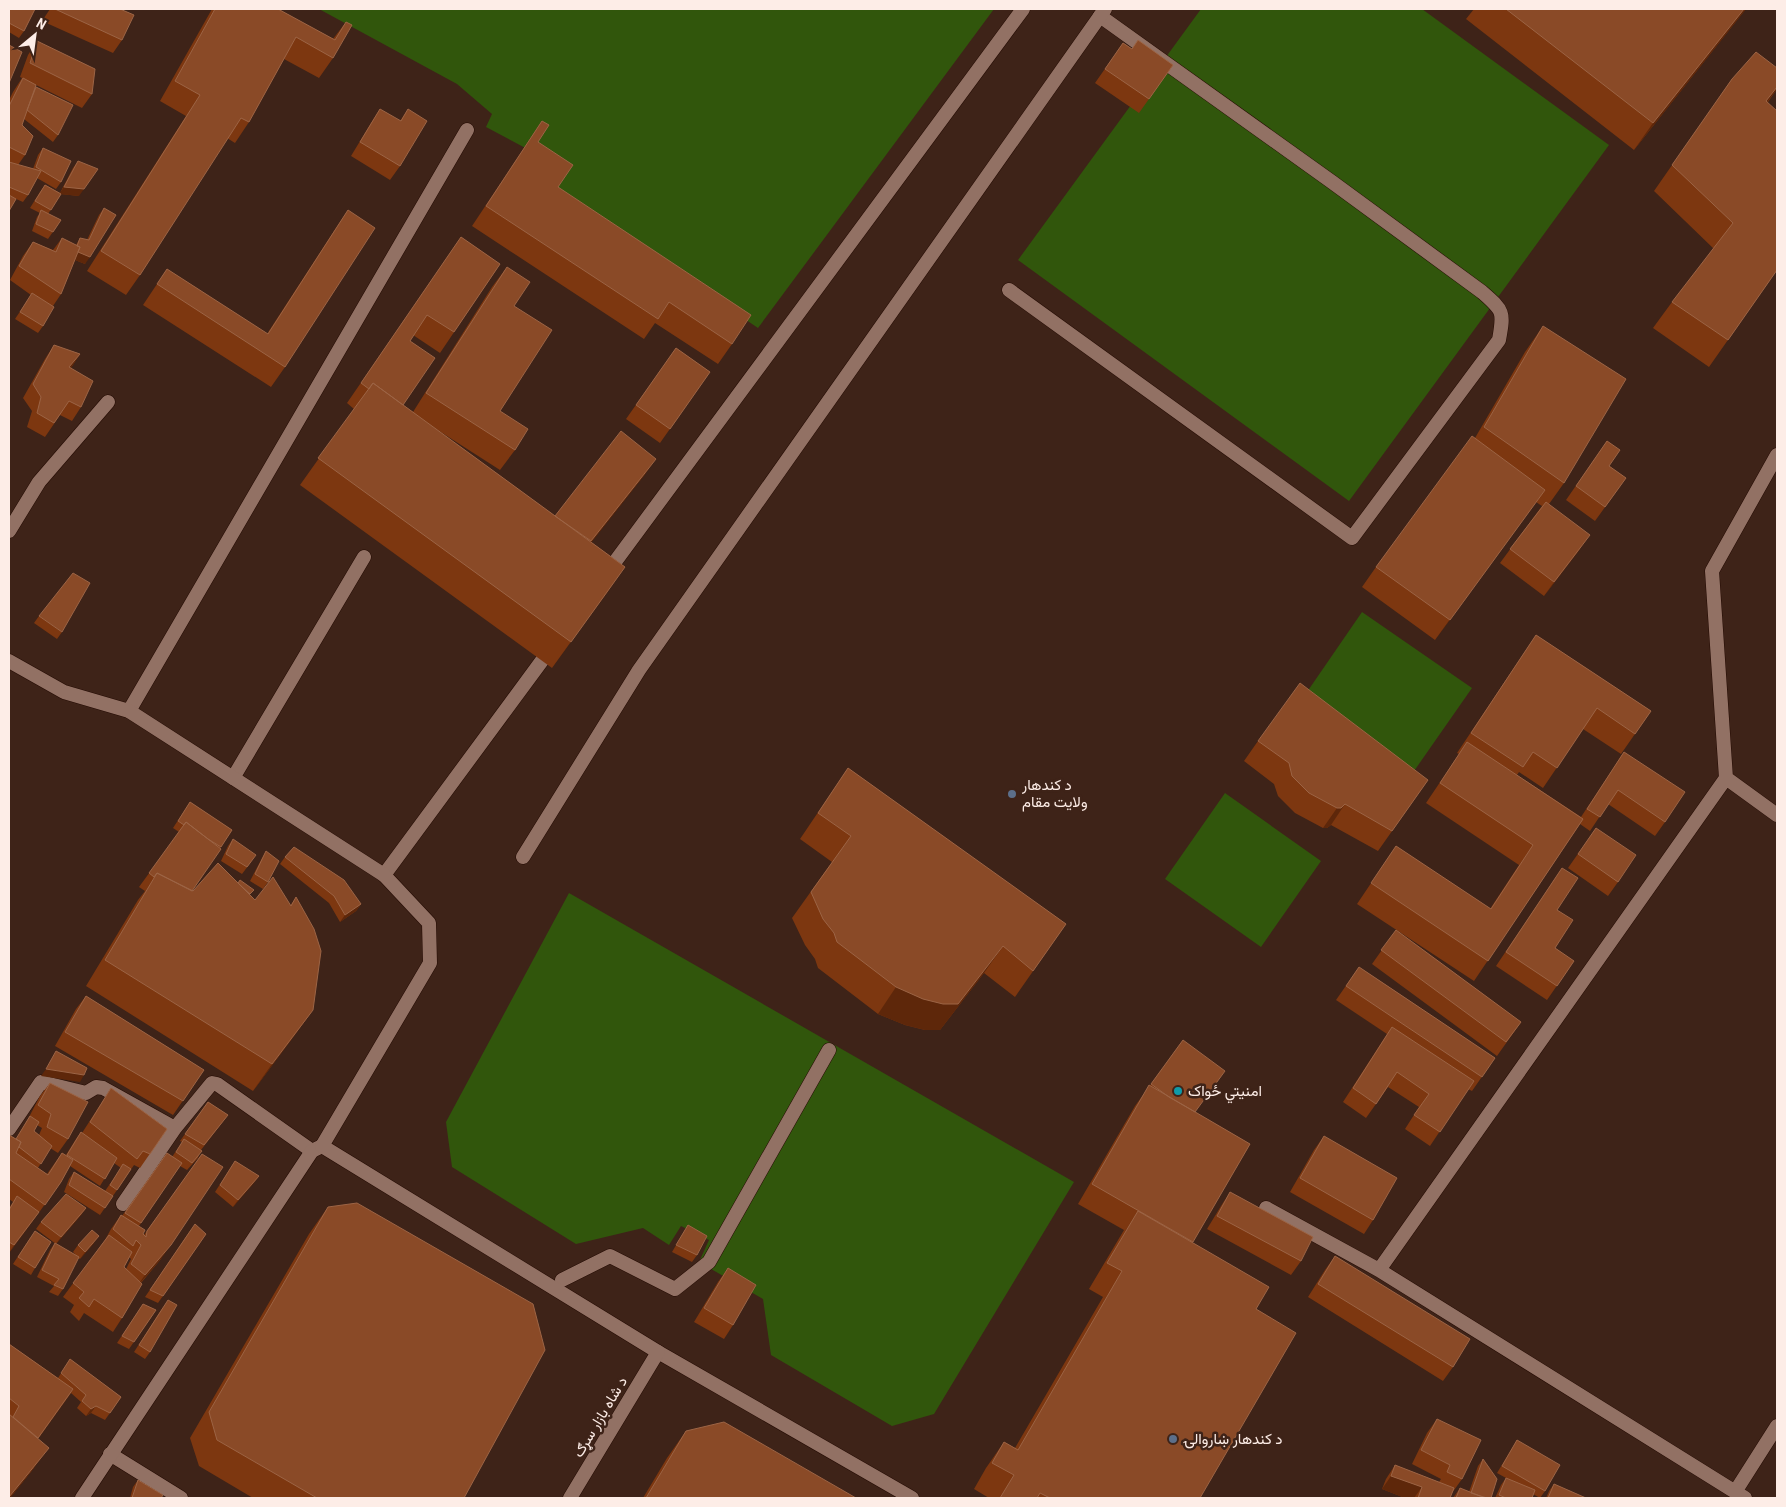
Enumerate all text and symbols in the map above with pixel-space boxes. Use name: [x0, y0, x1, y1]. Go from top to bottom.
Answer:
north arrow: [10, 10, 60, 60]
text: N: [34, 15, 49, 33]
place label: د کندهار ولايت مقام: [1021, 776, 1088, 812]
marker: د کندهار ولايت مقام: [1006, 788, 1018, 800]
place label: امنيتي ځواک: [1188, 1082, 1262, 1104]
marker: امنيتي ځواک: [1172, 1085, 1184, 1097]
street label: د شاه بازار سړګ: [569, 1373, 632, 1461]
place label: د کندهار ښاروالۍ: [1183, 1430, 1282, 1449]
marker: د کندهار ښاروالۍ: [1167, 1433, 1179, 1445]

